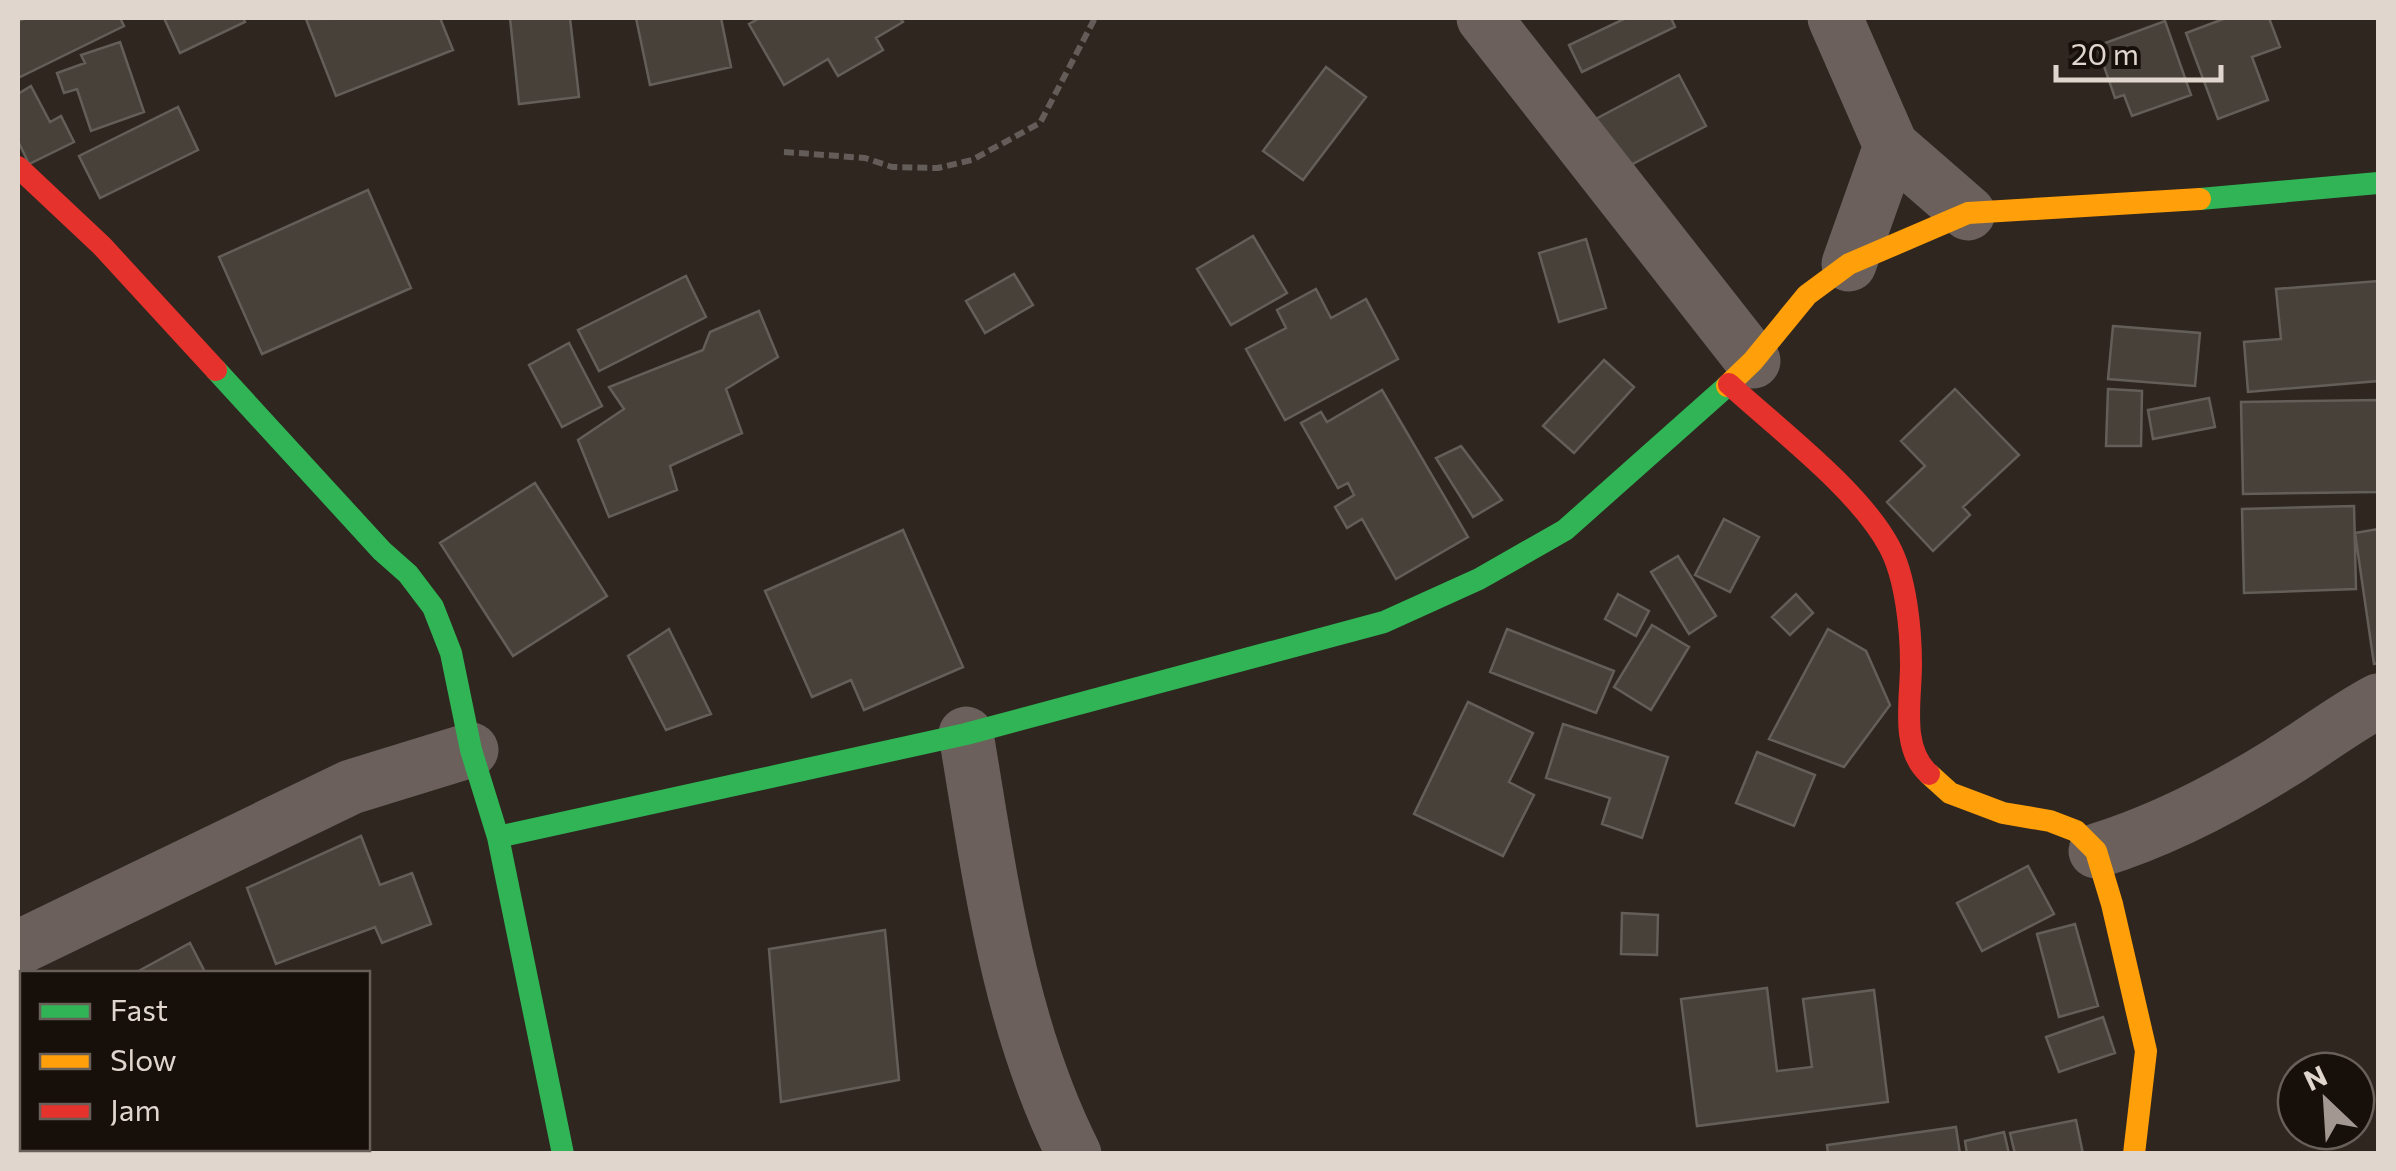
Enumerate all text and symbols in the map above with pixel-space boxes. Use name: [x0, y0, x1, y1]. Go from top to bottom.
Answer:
scale bar: [2056, 20, 2221, 82]
text: 20 m: [2071, 34, 2139, 71]
legend: [20, 971, 370, 1151]
text: Fast: [110, 990, 168, 1027]
text: Slow: [110, 1040, 177, 1077]
north arrow: [2276, 1051, 2376, 1151]
text: N: [2298, 1058, 2332, 1097]
text: Jam: [110, 1090, 161, 1127]

